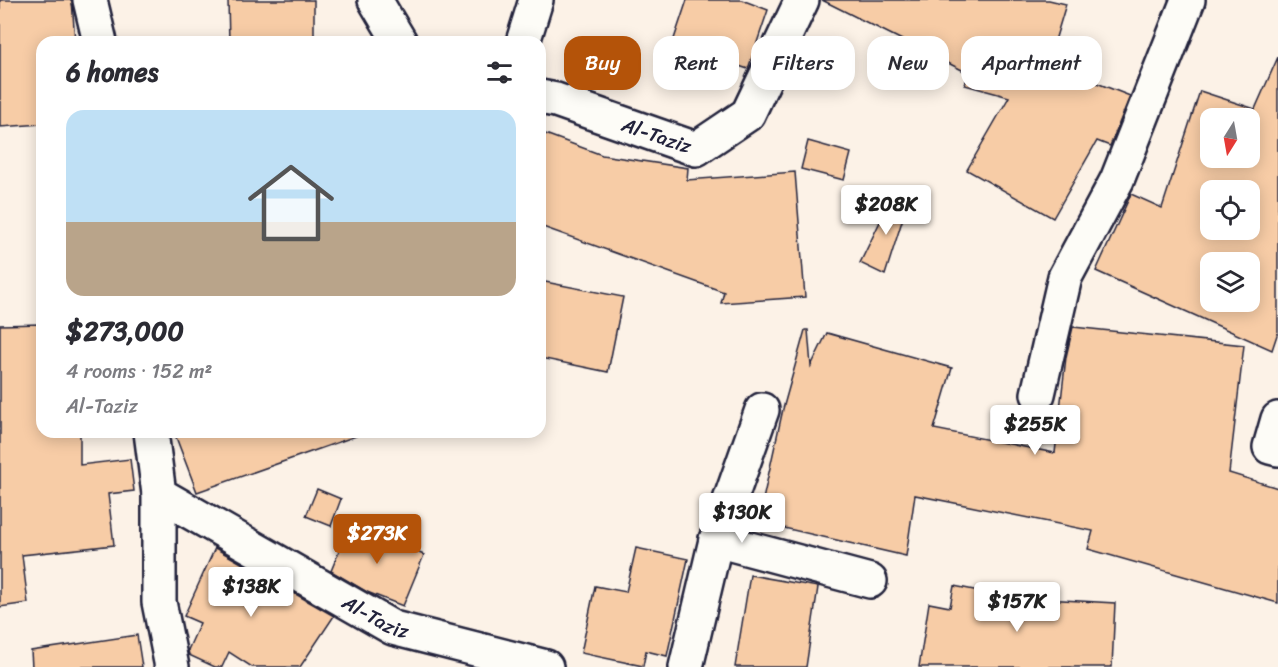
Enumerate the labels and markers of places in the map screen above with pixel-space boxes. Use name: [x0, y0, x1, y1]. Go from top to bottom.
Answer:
pin: $208K: [844, 185, 928, 236]
pin: $255K: [993, 405, 1077, 456]
pin: $130K: [700, 493, 784, 544]
pin: $273K: [335, 514, 419, 565]
pin: $138K: [209, 567, 293, 618]
pin: $157K: [975, 582, 1059, 633]

